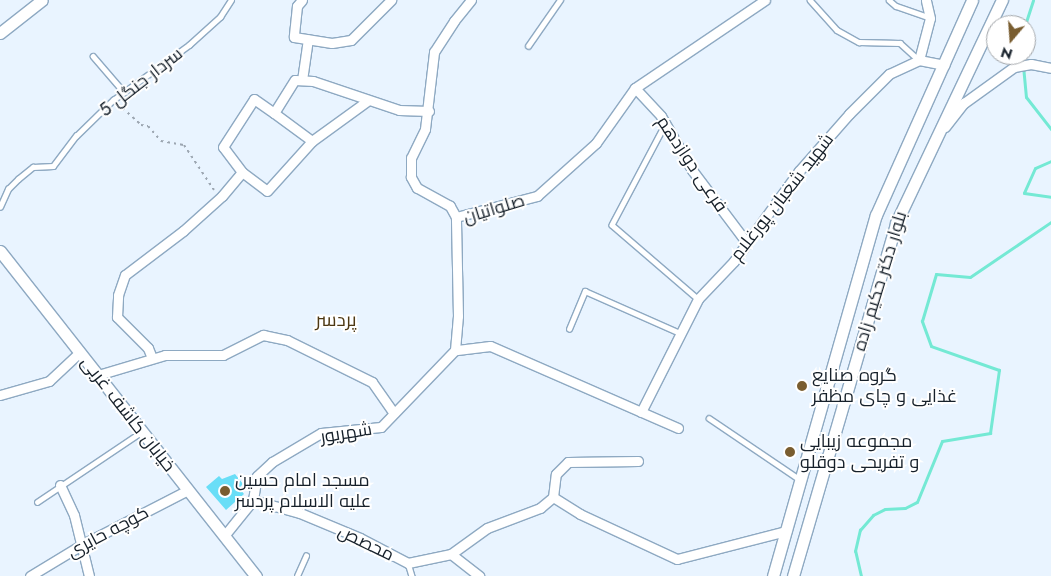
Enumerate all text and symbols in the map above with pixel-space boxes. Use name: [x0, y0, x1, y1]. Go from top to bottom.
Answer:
north arrow: [986, 15, 1036, 65]
text: N: [998, 42, 1015, 65]
street label: سردار جنگل 5: [95, 43, 187, 121]
street label: فرعی دوازدهم: [652, 112, 732, 216]
street label: شهید شعبان پورغلام: [726, 129, 838, 265]
street label: صلواتیان: [461, 189, 527, 229]
street label: بلوار دکتر حکیم زاده: [848, 209, 912, 353]
district label: پردسر: [315, 309, 357, 331]
street label: خیابان کاشف غربی: [76, 352, 180, 476]
place label: گروه صنایع غذایی و چای مظفر: [812, 365, 957, 408]
marker: گروه صنایع غذایی و چای مظفر: [796, 380, 808, 392]
street label: شهریور: [319, 418, 373, 448]
place label: مجموعه زیبایی و تفریحی دوقلو: [800, 431, 919, 474]
marker: مجموعه زیبایی و تفریحی دوقلو: [784, 446, 796, 458]
place label: مسجد امام حسین علیه الاسلام پردسر: [235, 470, 371, 512]
marker: مسجد امام حسین علیه الاسلام پردسر: [219, 485, 231, 497]
street label: کوچه حایری: [64, 502, 152, 562]
street label: محصص: [334, 520, 398, 566]

